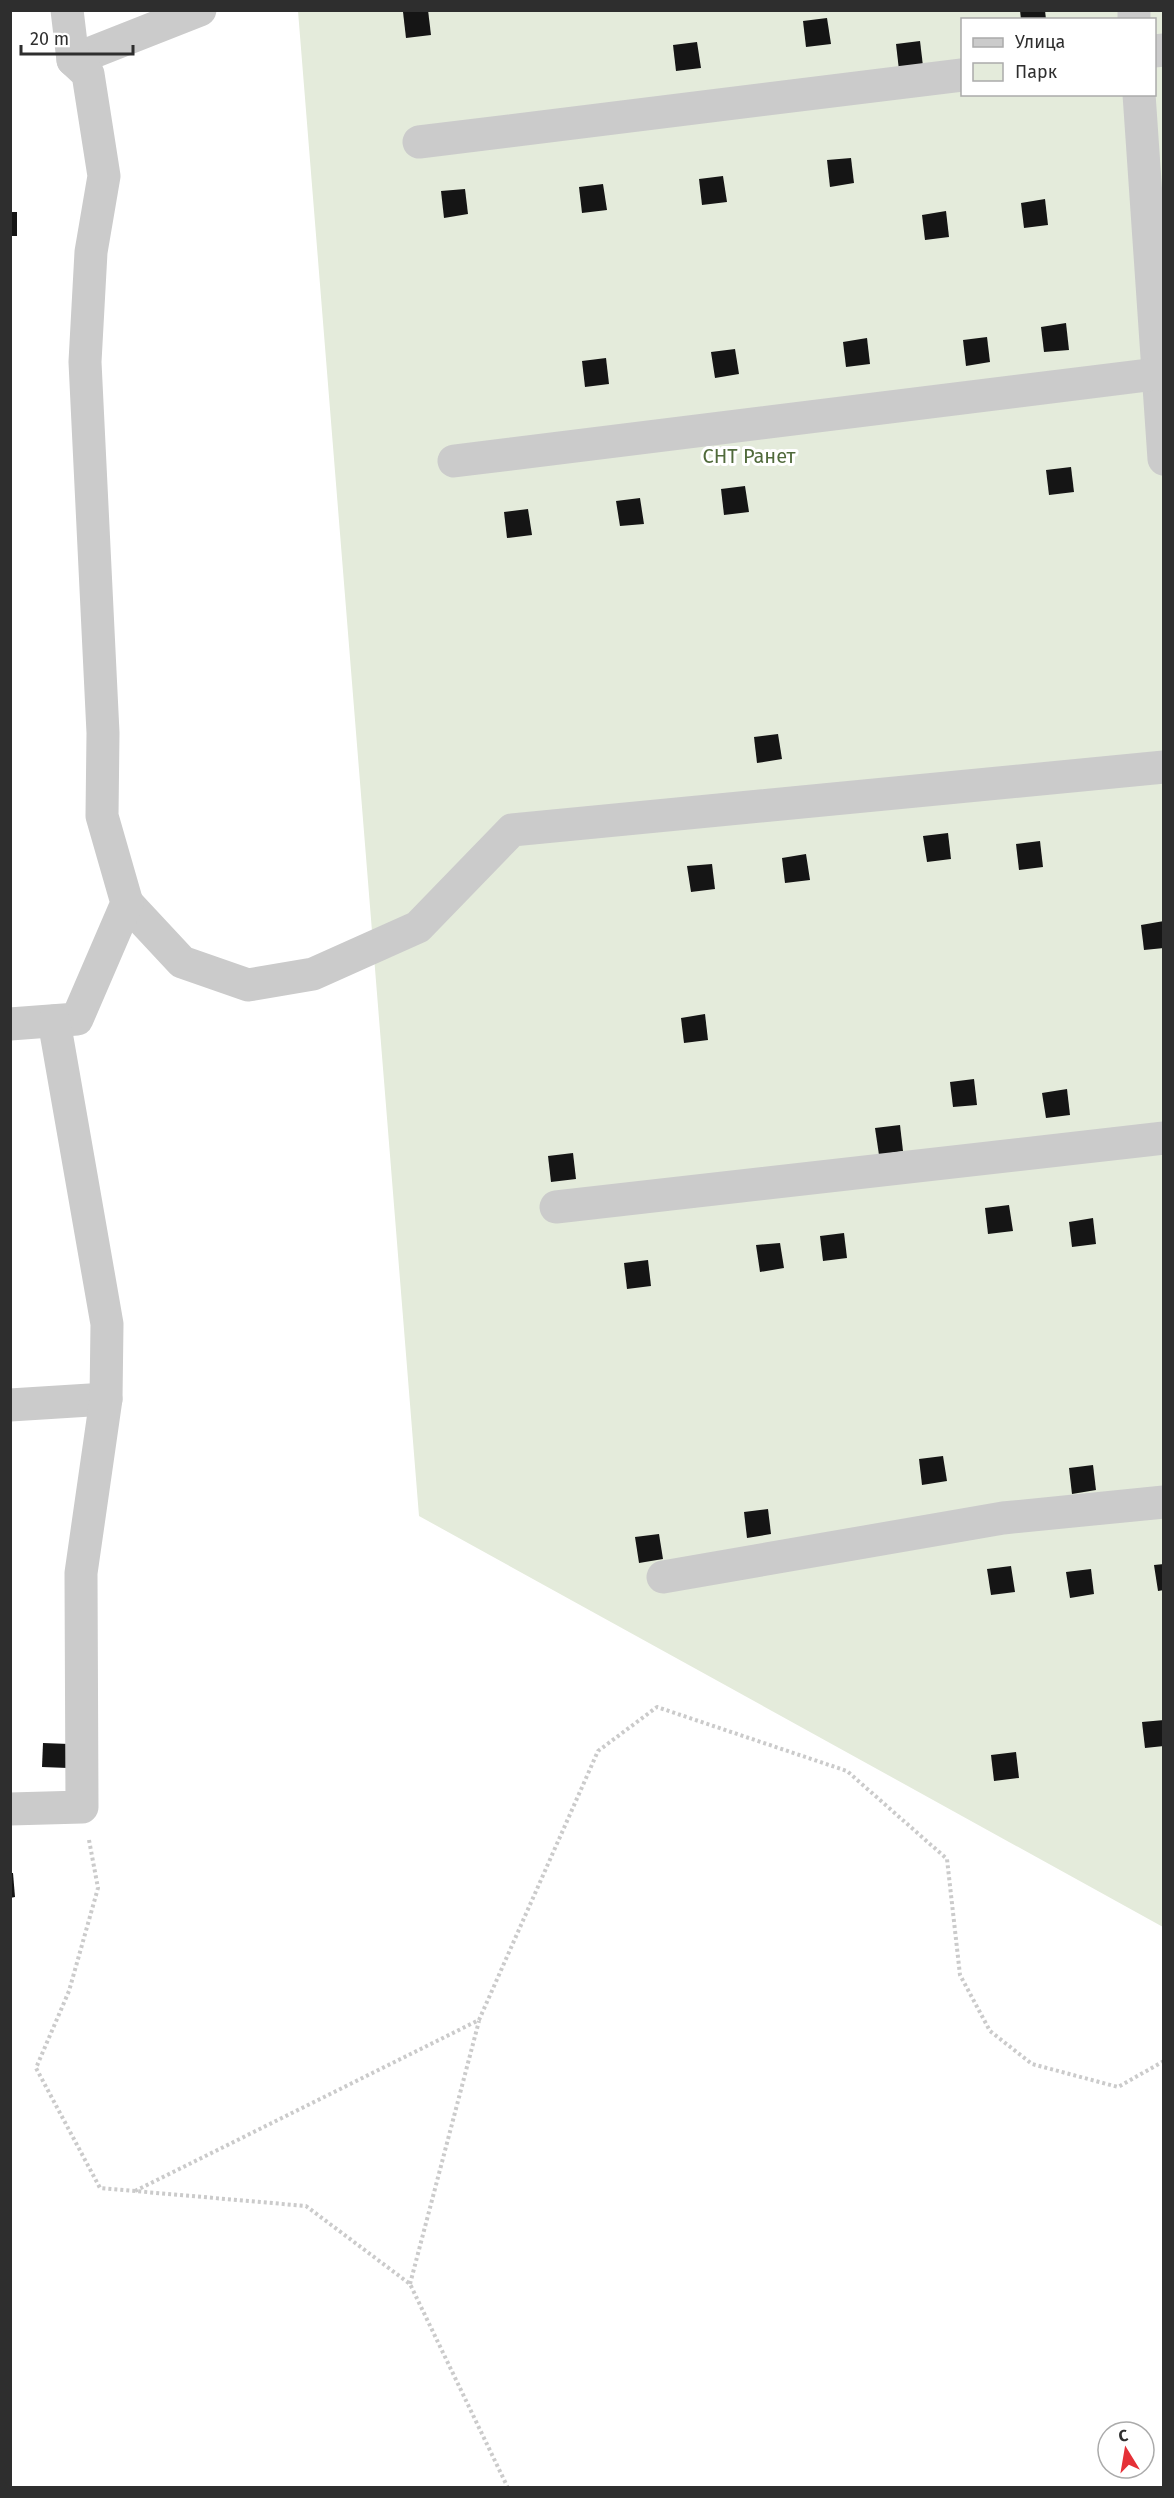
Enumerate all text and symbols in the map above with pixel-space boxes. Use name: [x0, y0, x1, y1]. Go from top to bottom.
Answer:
scale bar: [21, 18, 134, 56]
legend: [961, 18, 1156, 96]
text: 20 m: [30, 28, 69, 50]
text: Улица: [1015, 31, 1065, 53]
text: Парк: [1015, 61, 1058, 83]
park label: СНТ Ранет: [702, 444, 797, 468]
north arrow: [1096, 2420, 1156, 2480]
text: С: [1117, 2425, 1130, 2446]

